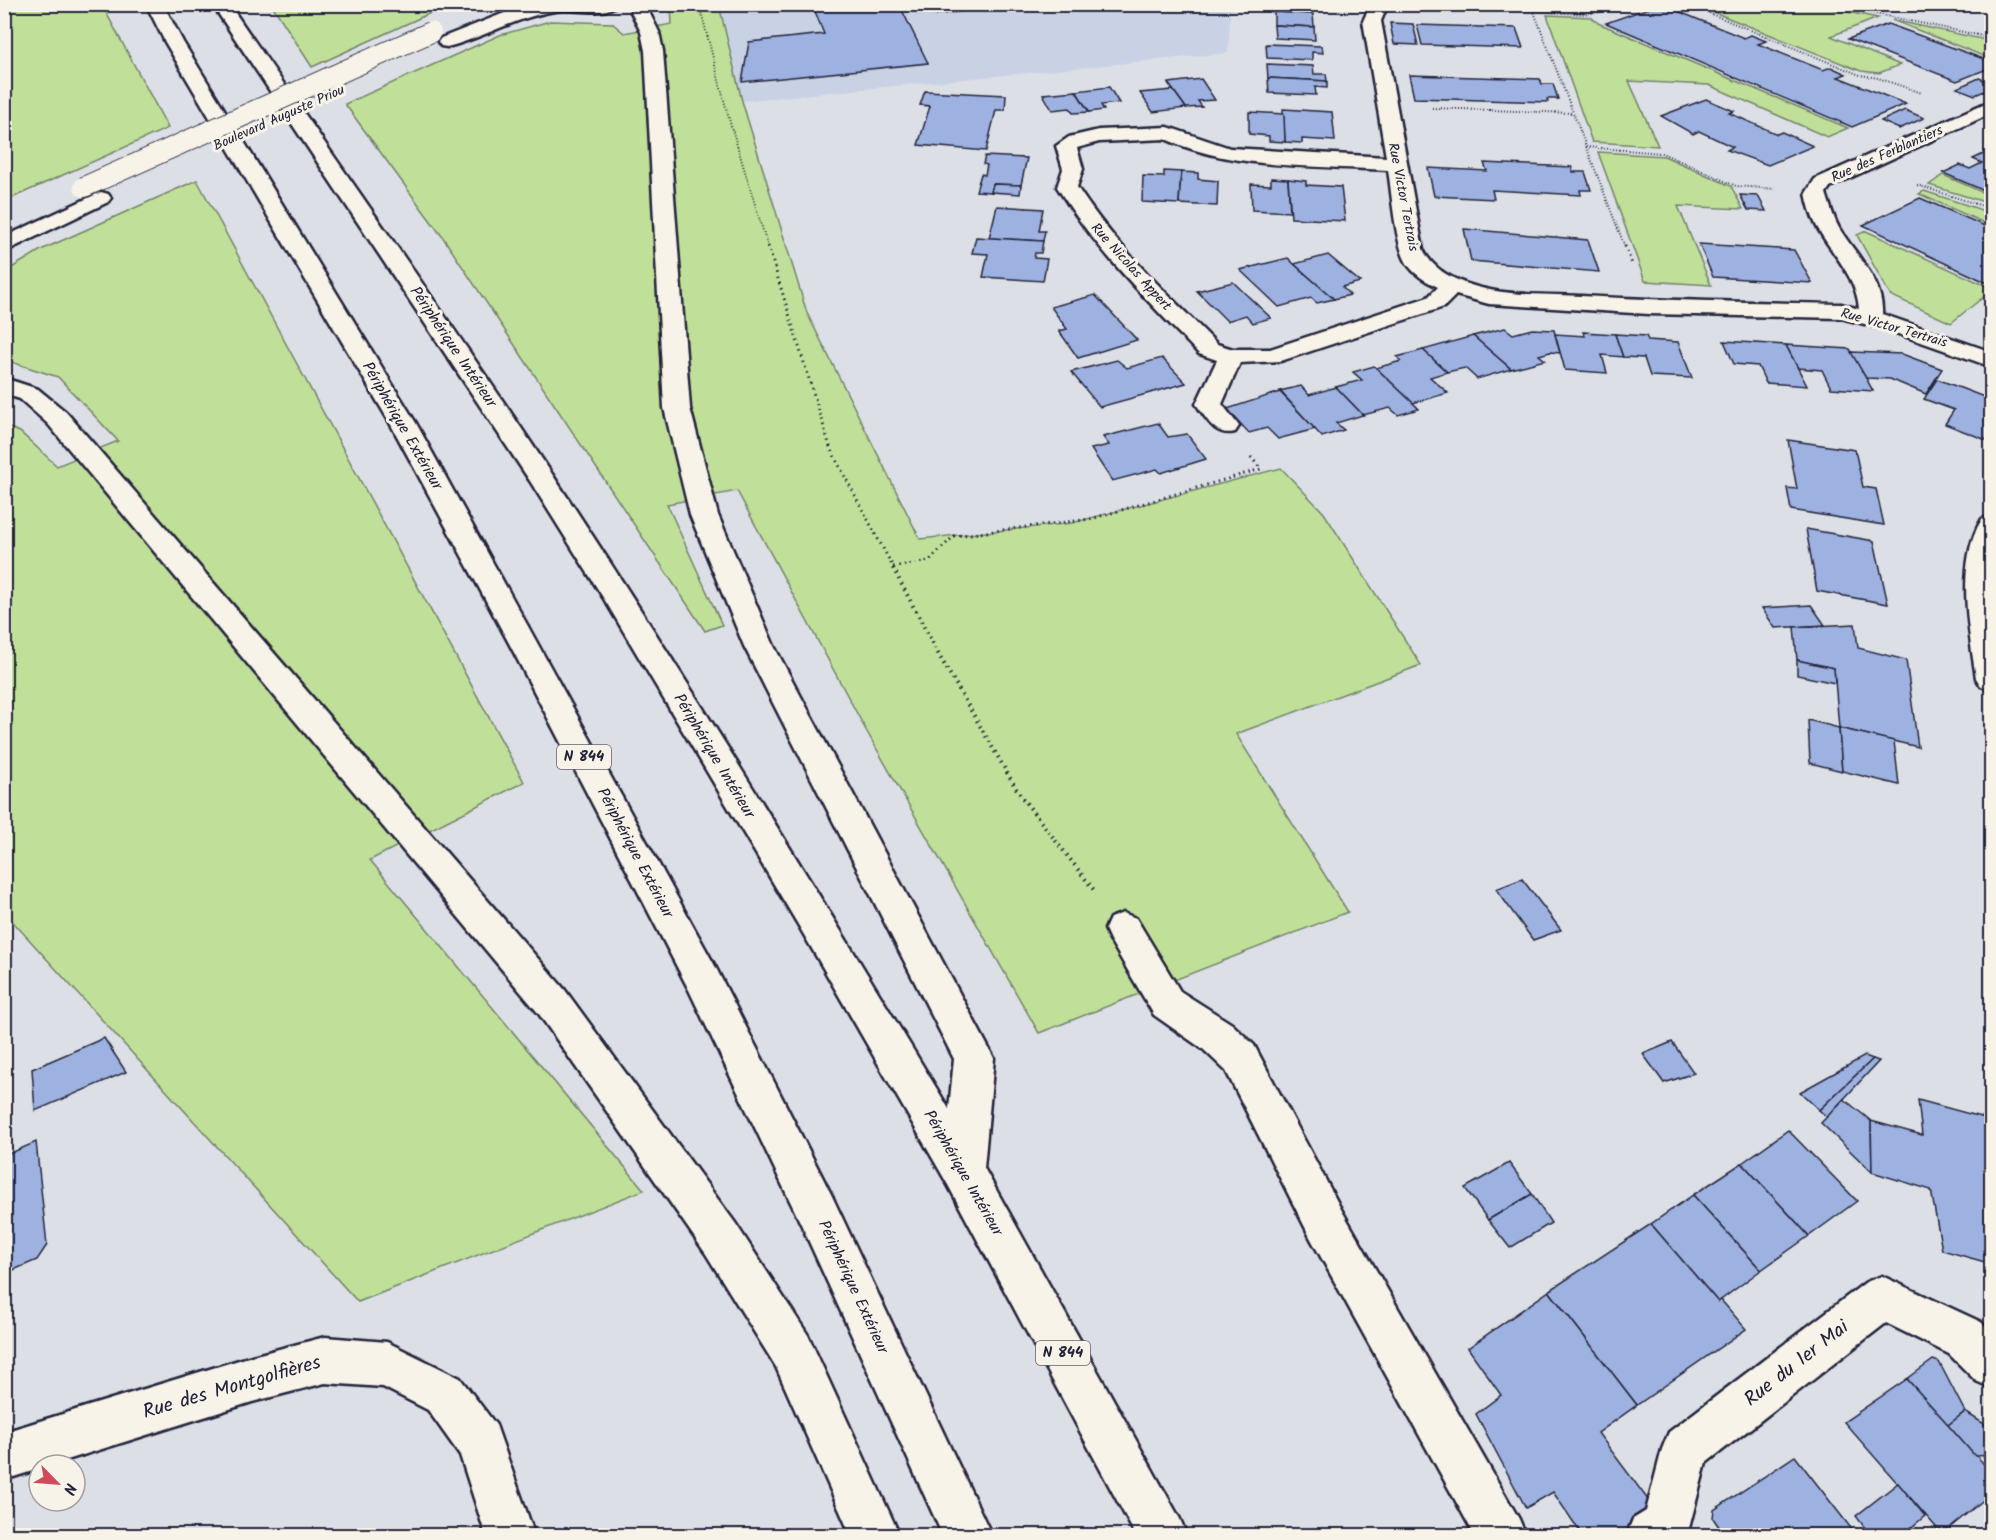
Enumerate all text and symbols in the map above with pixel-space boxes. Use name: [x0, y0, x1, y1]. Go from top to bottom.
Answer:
street label: Boulevard Auguste Priou: [210, 79, 349, 157]
street label: Rue des Ferblantiers: [1828, 119, 1946, 189]
street label: Rue Victor Tertrais: [1382, 141, 1424, 253]
street label: Rue Nicolas Appert: [1085, 218, 1177, 316]
street label: Périphérique Intérieur: [403, 281, 504, 414]
street label: Rue Victor Tertrais: [1838, 302, 1950, 354]
street label: Périphérique Extérieur: [355, 357, 450, 496]
street label: Périphérique Intérieur: [667, 689, 762, 825]
road number: N 844: [557, 745, 611, 769]
street label: Périphérique Extérieur: [590, 783, 681, 924]
street label: Périphérique Intérieur: [917, 1105, 1010, 1242]
street label: Périphérique Extérieur: [811, 1216, 896, 1359]
street label: Rue du 1er Mai: [1738, 1312, 1857, 1415]
road number: N 844: [1036, 1341, 1090, 1365]
street label: Rue des Montgolfières: [139, 1347, 325, 1429]
north arrow: [27, 1453, 87, 1513]
text: N: [56, 1479, 83, 1499]

